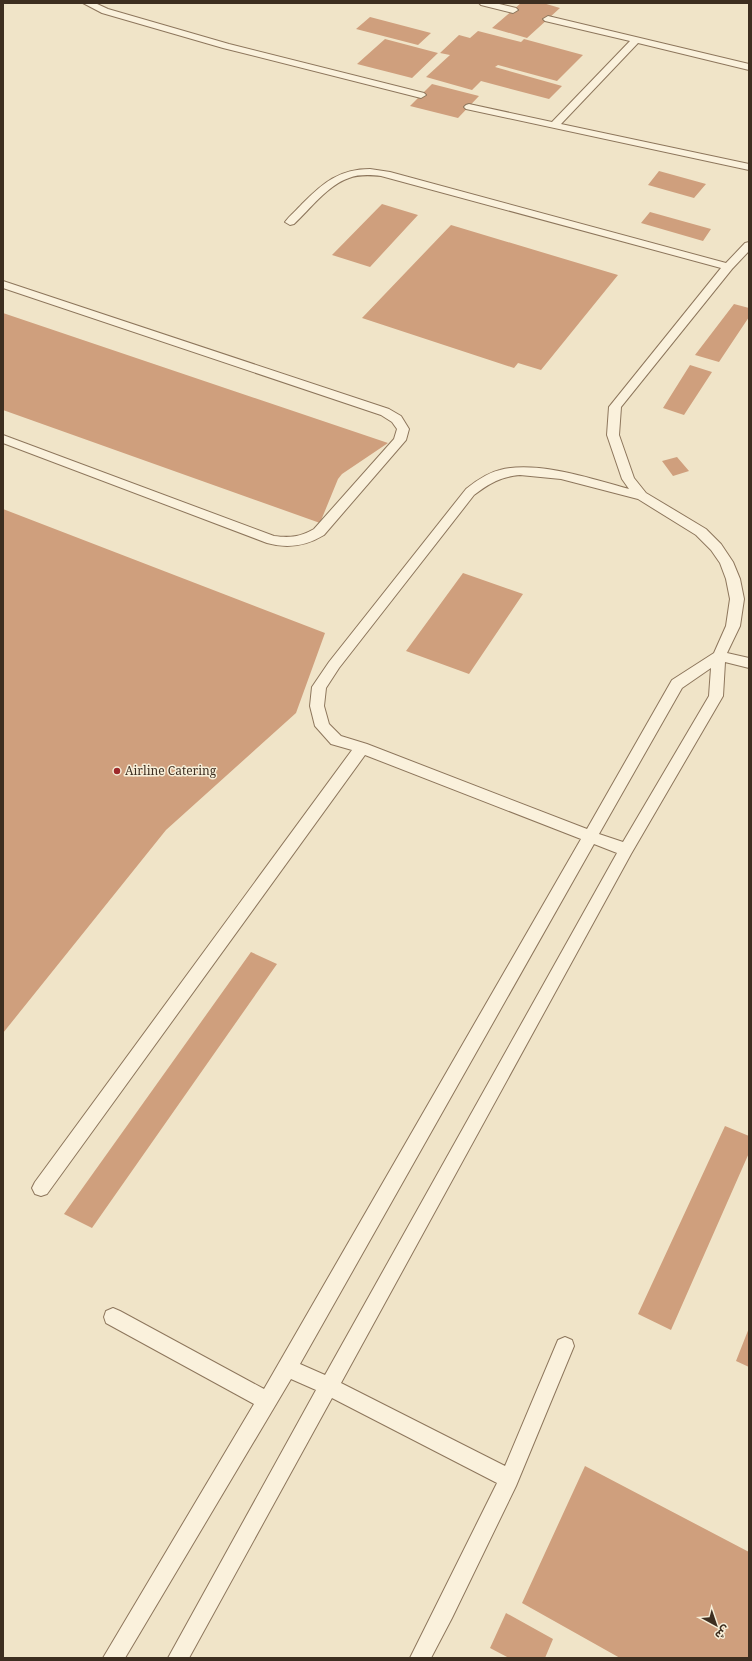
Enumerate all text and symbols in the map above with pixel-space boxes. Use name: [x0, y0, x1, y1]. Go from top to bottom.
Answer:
place label: Airline Catering: [125, 762, 217, 779]
marker: Airline Catering: [112, 766, 122, 776]
north arrow: [696, 1605, 736, 1645]
text: ش: [712, 1622, 733, 1644]

